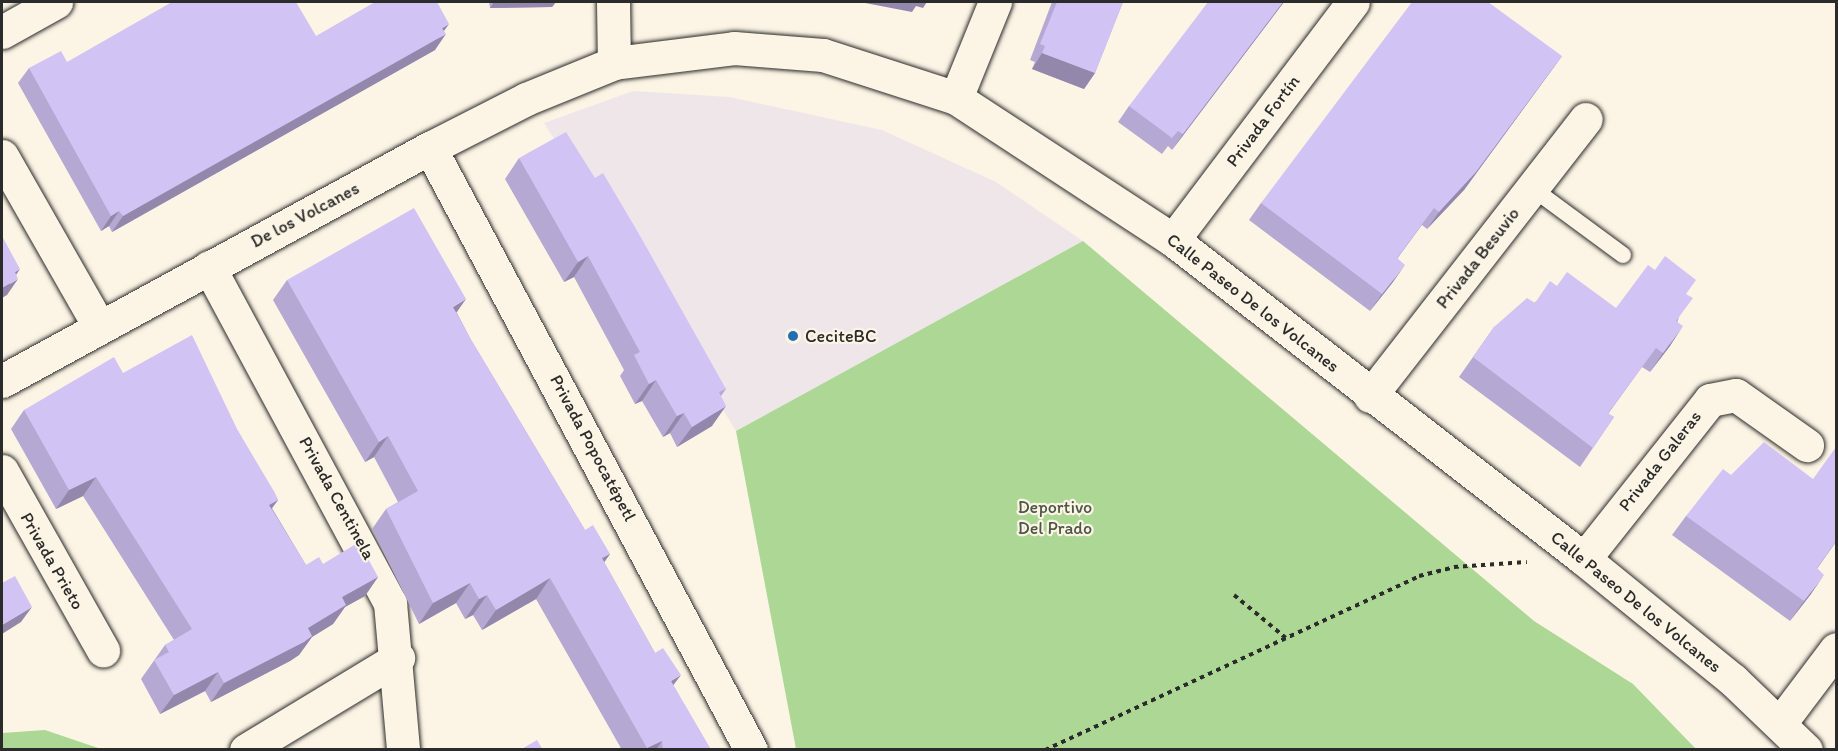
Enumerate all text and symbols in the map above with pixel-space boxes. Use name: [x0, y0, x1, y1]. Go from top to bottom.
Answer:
street label: Privada Fortín: [1222, 71, 1304, 171]
street label: De los Volcanes: [247, 178, 363, 252]
street label: Privada Besuvio: [1432, 203, 1524, 313]
street label: Calle Paseo De los Volcanes: [1163, 229, 1343, 377]
place label: CeciteBC: [805, 325, 877, 347]
marker: CeciteBC: [786, 329, 800, 343]
street label: Privada Popocatépetl: [545, 371, 641, 525]
street label: Privada Galeras: [1614, 406, 1706, 516]
street label: Privada Centinela: [294, 433, 380, 563]
park label: Deportivo Del Prado: [1017, 497, 1093, 540]
street label: Privada Prieto: [15, 508, 89, 614]
street label: Calle Paseo De los Volcanes: [1547, 527, 1725, 677]

